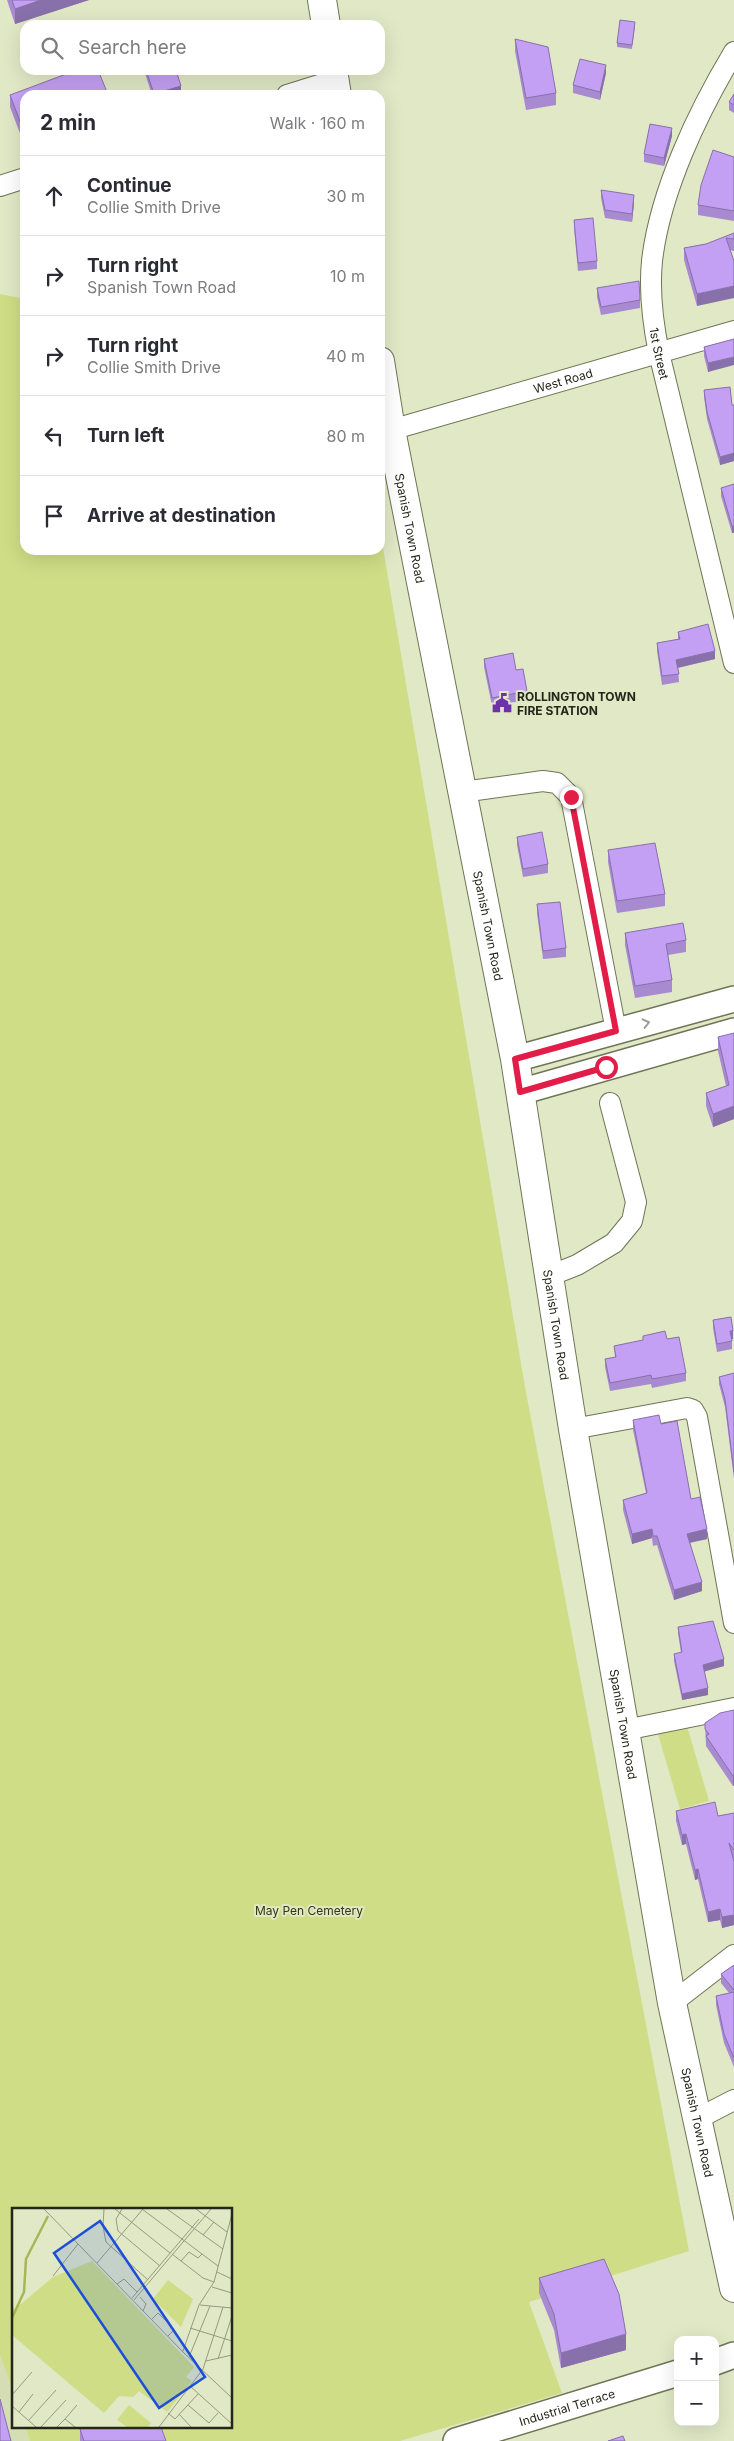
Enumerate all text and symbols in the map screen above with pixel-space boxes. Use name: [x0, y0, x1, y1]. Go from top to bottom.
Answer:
search box: [20, 20, 385, 75]
icon: search: [38, 34, 66, 62]
text: Search here: [78, 36, 187, 59]
text: 2 min: [40, 110, 96, 135]
text: Walk · 160 m: [270, 113, 365, 133]
text: Continue: [87, 174, 172, 197]
icon: ahead: [40, 182, 68, 210]
text: 30 m: [327, 186, 365, 206]
text: Collie Smith Drive: [87, 197, 221, 217]
text: Turn right: [87, 254, 178, 277]
icon: right: [40, 262, 68, 290]
text: 10 m: [330, 266, 365, 286]
text: Spanish Town Road: [87, 277, 236, 297]
street label: 1st Street: [647, 326, 673, 381]
text: Turn right: [87, 334, 178, 357]
icon: right: [40, 342, 68, 370]
text: 40 m: [326, 346, 365, 366]
text: Collie Smith Drive: [87, 357, 221, 377]
street label: West Road: [532, 365, 594, 396]
icon: left: [40, 422, 68, 450]
text: Turn left: [87, 424, 165, 447]
text: 80 m: [326, 426, 365, 446]
street label: Spanish Town Road: [392, 472, 429, 585]
icon: arrive: [40, 502, 68, 530]
text: Arrive at destination: [87, 504, 276, 527]
place label: ROLLINGTON TOWN FIRE STATION: [517, 689, 636, 718]
public building icon: ROLLINGTON TOWN FIRE STATION: [491, 692, 513, 714]
route end: [560, 786, 583, 809]
street label: Spanish Town Road: [471, 869, 507, 982]
one-way arrow: [642, 1018, 651, 1029]
route start: [595, 1056, 618, 1079]
street label: Spanish Town Road: [541, 1268, 573, 1381]
street label: Spanish Town Road: [607, 1668, 641, 1781]
park label: May Pen Cemetery: [255, 1903, 363, 1918]
street label: Spanish Town Road: [679, 2066, 717, 2178]
inset map: [12, 2208, 232, 2428]
map controls: [674, 2336, 719, 2426]
button: +: [674, 2336, 719, 2381]
button: −: [674, 2381, 719, 2426]
street label: Industrial Terrace: [517, 2385, 617, 2429]

